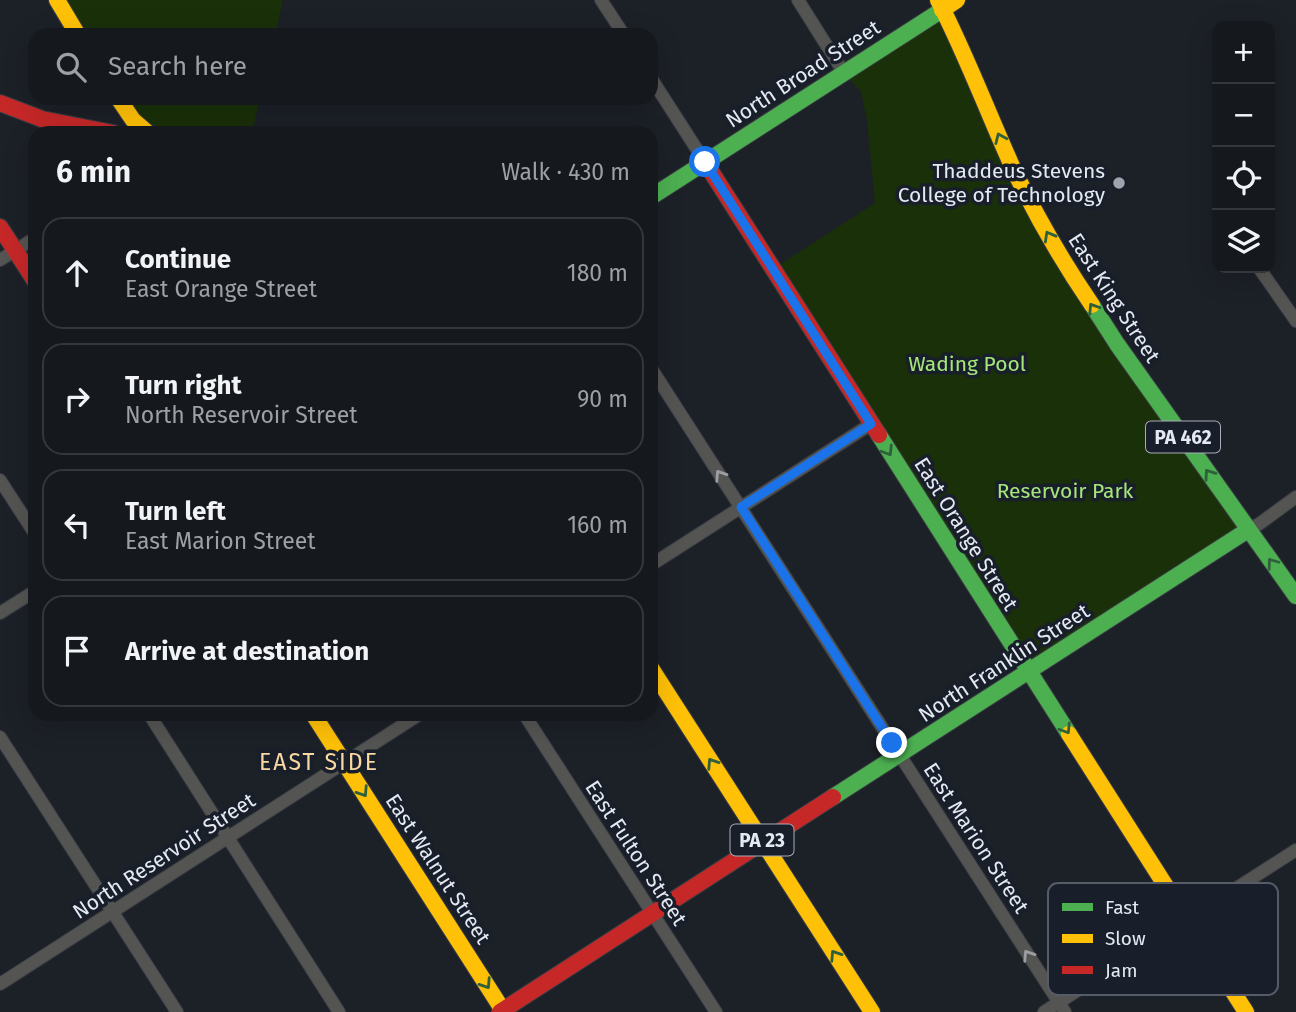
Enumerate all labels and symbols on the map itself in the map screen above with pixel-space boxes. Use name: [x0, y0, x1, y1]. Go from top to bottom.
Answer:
street label: North Broad Street: [721, 14, 885, 134]
one-way arrow: [994, 133, 1008, 145]
route start: [689, 146, 720, 177]
place label: Thaddeus Stevens College of Technology: [898, 158, 1106, 208]
marker: Thaddeus Stevens College of Technology: [1111, 175, 1127, 191]
street label: East King Street: [1062, 228, 1166, 368]
one-way arrow: [1044, 230, 1057, 243]
one-way arrow: [1088, 303, 1101, 316]
park label: Wading Pool: [908, 351, 1026, 377]
road number: PA 462: [1146, 422, 1220, 452]
one-way arrow: [880, 443, 893, 456]
street label: East Orange Street: [909, 453, 1024, 616]
one-way arrow: [715, 469, 728, 482]
one-way arrow: [1205, 469, 1217, 482]
park label: Reservoir Park: [997, 478, 1134, 504]
one-way arrow: [1268, 558, 1280, 571]
street label: North Franklin Street: [914, 598, 1095, 728]
one-way arrow: [1057, 722, 1070, 735]
route end: [876, 727, 907, 758]
district label: EAST SIDE: [259, 748, 379, 776]
one-way arrow: [708, 758, 721, 771]
street label: East Marion Street: [918, 758, 1035, 918]
street label: East Fulton Street: [580, 776, 693, 931]
one-way arrow: [355, 784, 368, 797]
street label: North Reservoir Street: [68, 787, 261, 925]
street label: East Walnut Street: [380, 789, 496, 949]
road number: PA 23: [730, 824, 794, 856]
legend: [1048, 883, 1278, 995]
text: Fast: [1105, 896, 1139, 919]
text: Slow: [1105, 927, 1146, 950]
one-way arrow: [831, 949, 844, 962]
one-way arrow: [1024, 949, 1037, 962]
text: Jam: [1105, 959, 1137, 982]
one-way arrow: [478, 976, 491, 989]

